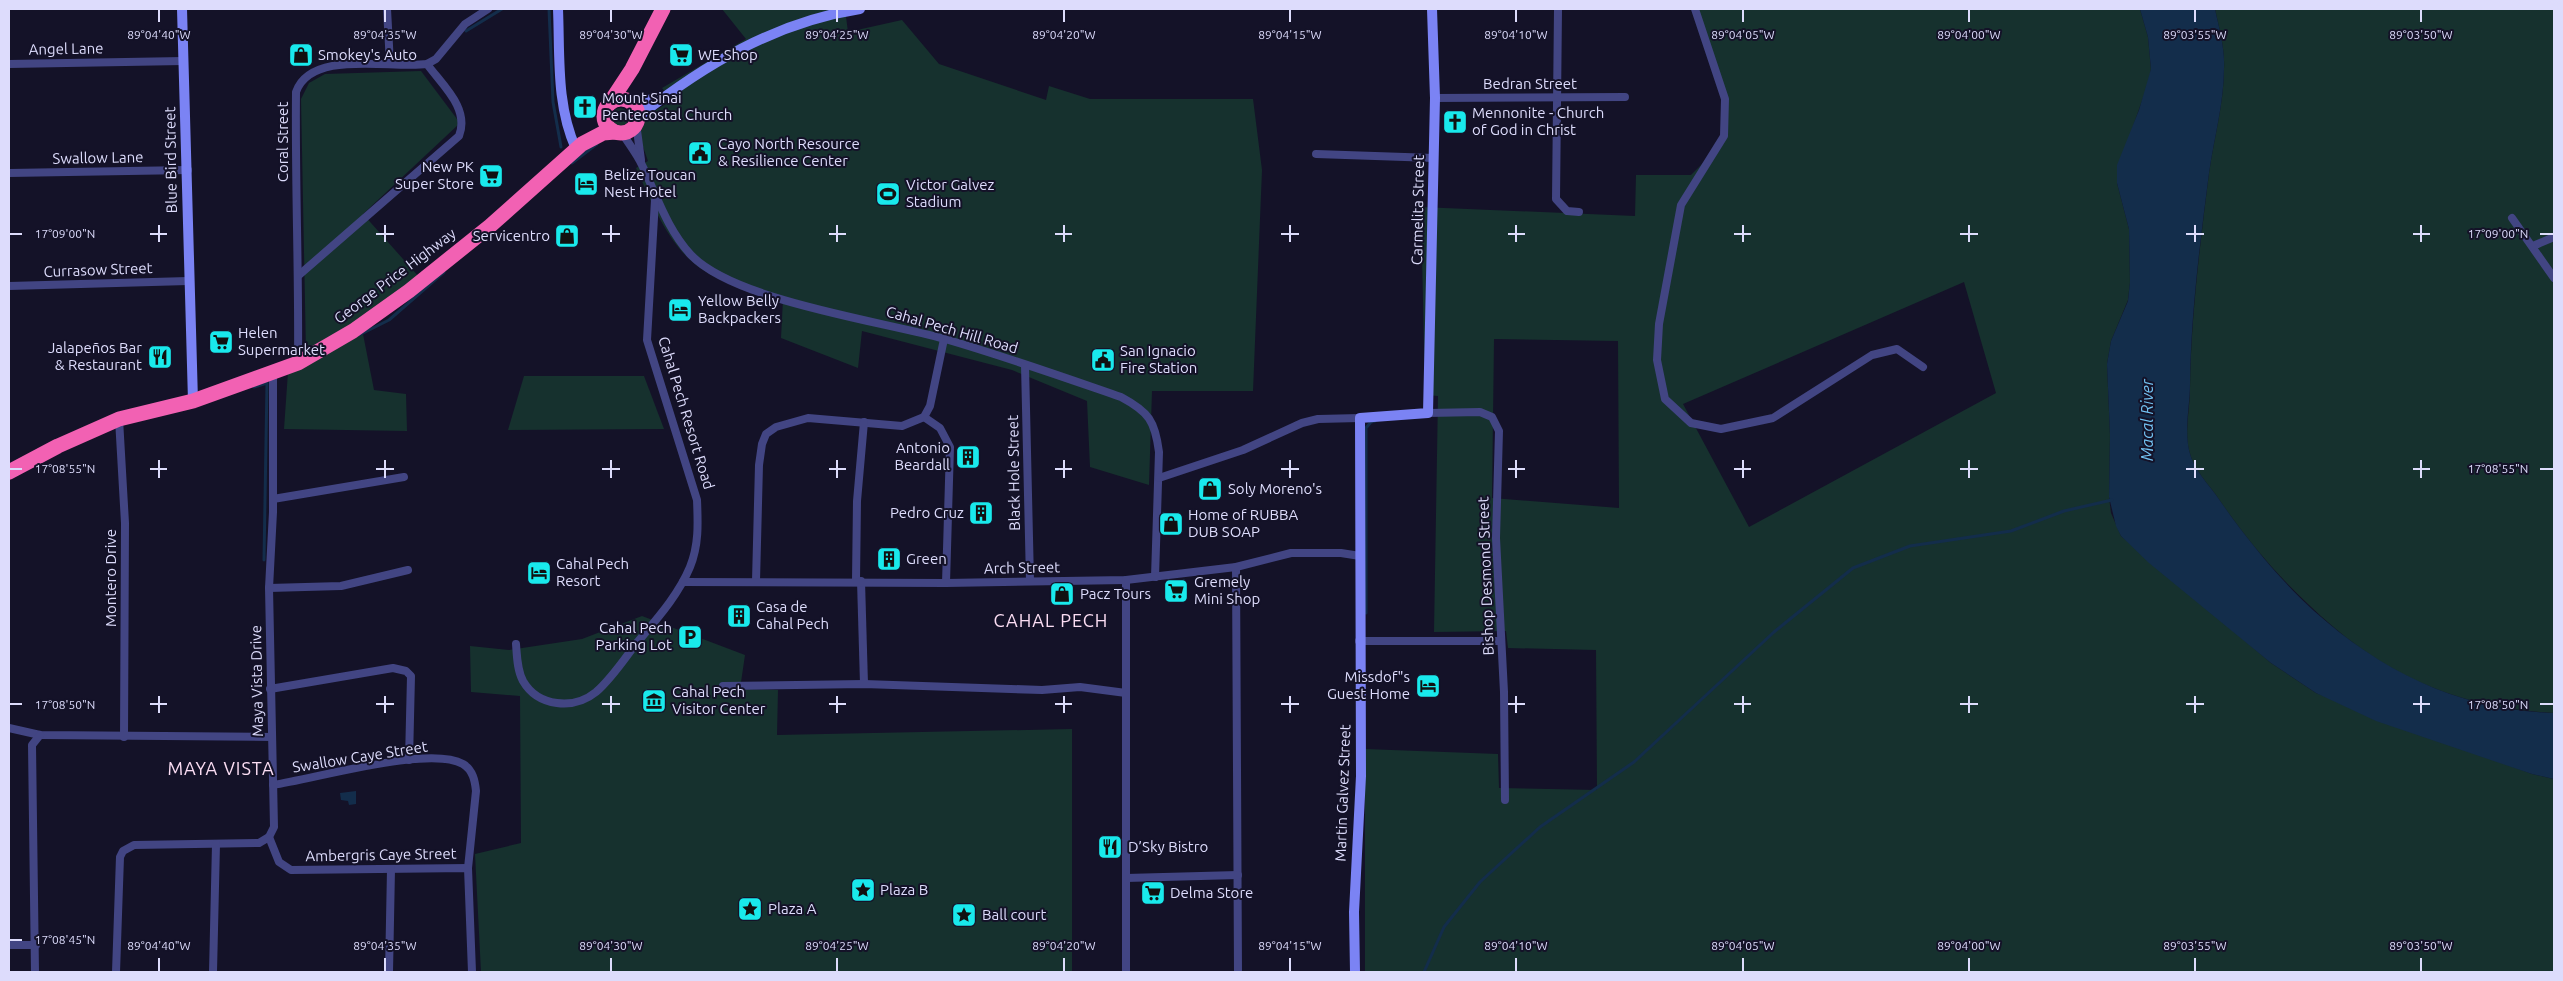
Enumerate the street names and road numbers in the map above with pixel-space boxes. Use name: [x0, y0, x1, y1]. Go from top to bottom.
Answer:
street label: Angel Lane: [28, 39, 104, 58]
street label: Bedran Street: [1483, 75, 1577, 92]
street label: Coral Street: [274, 102, 291, 182]
street label: Blue Bird Street: [161, 106, 180, 213]
street label: Swallow Lane: [52, 148, 144, 167]
street label: Carmelita Street: [1408, 155, 1427, 265]
street label: George Price Highway: [331, 224, 459, 327]
street label: Currasow Street: [43, 259, 153, 280]
street label: Cahal Pech Hill Road: [884, 303, 1020, 356]
street label: Cahal Pech Resort Road: [655, 334, 718, 491]
street label: Black Hole Street: [1004, 415, 1023, 531]
street label: Bishop Desmond Street: [1474, 496, 1497, 656]
street label: Montero Drive: [102, 529, 119, 627]
street label: Arch Street: [984, 558, 1060, 577]
street label: Maya Vista Drive: [247, 625, 266, 737]
street label: Martin Galvez Street: [1332, 724, 1353, 862]
street label: Swallow Caye Street: [291, 737, 429, 776]
street label: Ambergris Caye Street: [305, 845, 457, 864]

